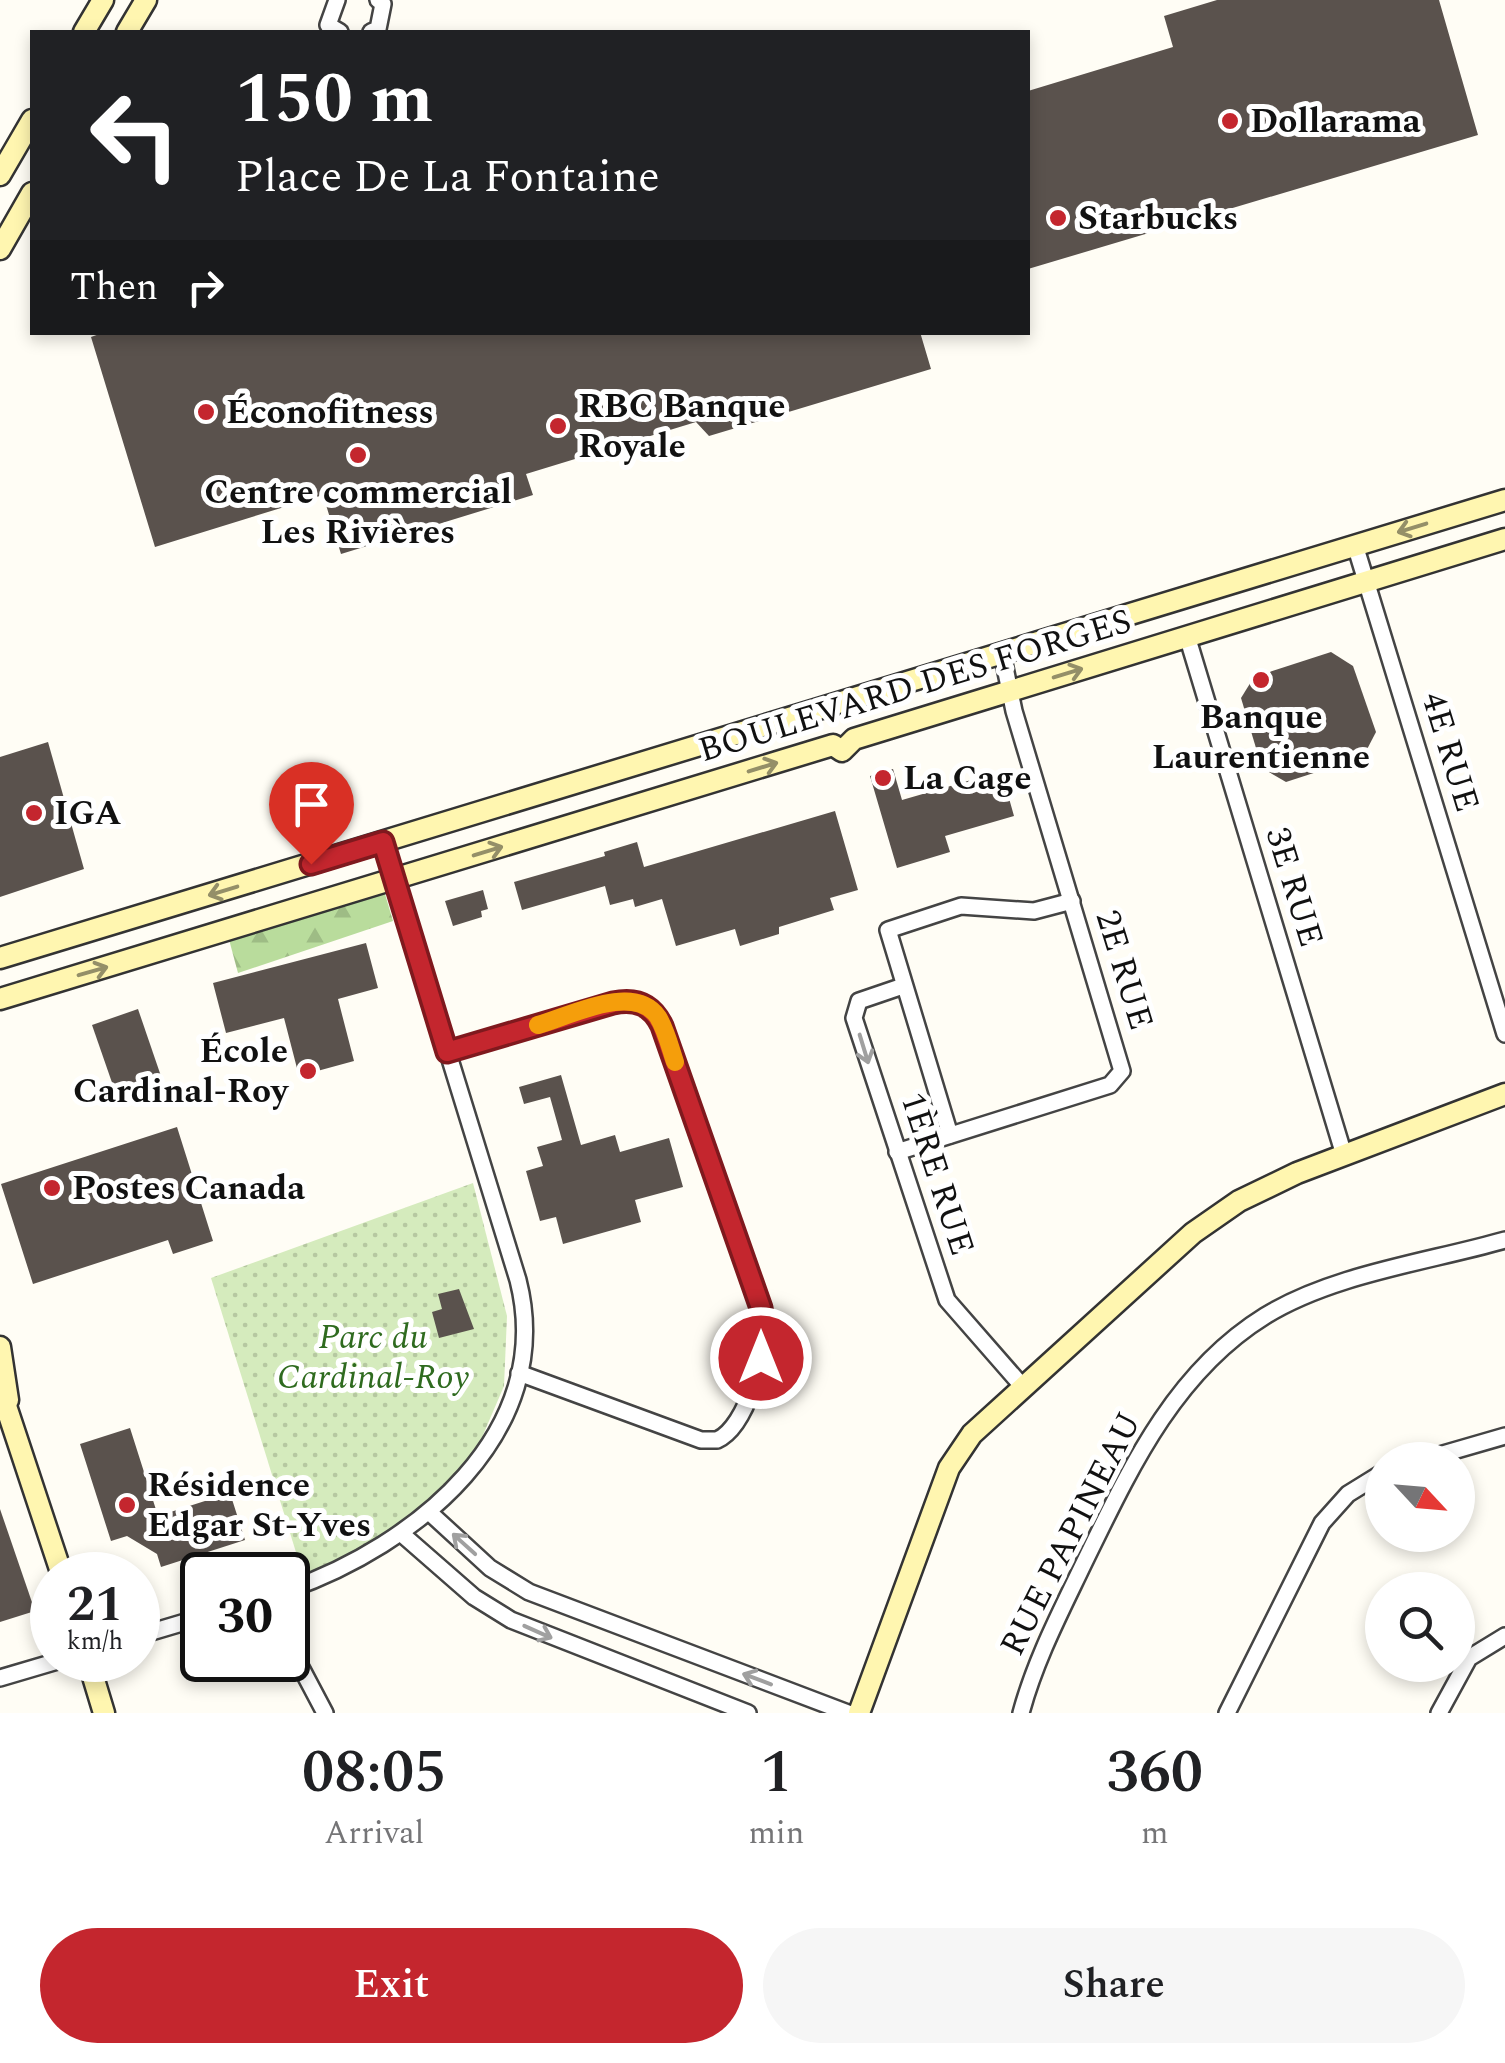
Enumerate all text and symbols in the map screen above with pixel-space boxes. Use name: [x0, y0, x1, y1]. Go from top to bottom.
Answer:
text: 150 m: [235, 47, 433, 153]
icon: left: [70, 70, 200, 200]
place label: Dollarama: [1250, 95, 1421, 148]
marker: Dollarama: [1219, 110, 1241, 132]
text: Place De La Fontaine: [235, 143, 660, 212]
place label: Starbucks: [1078, 192, 1238, 245]
marker: Starbucks: [1047, 207, 1069, 229]
text: Then: [70, 259, 158, 317]
icon: right: [178, 260, 233, 315]
place label: RBC Banque Royale: [578, 380, 786, 473]
place label: Éconofitness: [226, 386, 434, 439]
marker: Éconofitness: [195, 401, 217, 423]
marker: RBC Banque Royale: [547, 415, 569, 437]
marker: Centre commercial Les Rivières: [347, 444, 369, 466]
place label: Centre commercial Les Rivières: [204, 466, 512, 559]
one-way arrow: [1396, 520, 1428, 538]
street label: BOULEVARD DES FORGES: [692, 595, 1138, 777]
one-way arrow: [1052, 663, 1084, 681]
marker: Banque Laurentienne: [1250, 669, 1272, 691]
street label: 4E RUE: [1407, 686, 1493, 818]
place label: Banque Laurentienne: [1152, 691, 1370, 784]
place label: La Cage: [903, 752, 1032, 805]
one-way arrow: [747, 757, 778, 775]
pin: [269, 762, 354, 865]
marker: La Cage: [872, 767, 894, 789]
icon: arrive: [284, 777, 339, 832]
place label: IGA: [54, 787, 122, 840]
marker: IGA: [23, 802, 45, 824]
street label: 3E RUE: [1251, 821, 1337, 953]
one-way arrow: [471, 841, 503, 859]
one-way arrow: [208, 883, 239, 901]
street label: 2E RUE: [1081, 904, 1167, 1036]
one-way arrow: [77, 961, 109, 979]
place label: École Cardinal-Roy: [73, 1025, 289, 1118]
one-way arrow: [856, 1033, 874, 1064]
marker: École Cardinal-Roy: [297, 1060, 319, 1082]
street label: 1ÈRE RUE: [886, 1086, 988, 1262]
place label: Postes Canada: [72, 1162, 305, 1215]
marker: Postes Canada: [41, 1177, 63, 1199]
position arrow: [709, 1306, 813, 1410]
park label: Parc du Cardinal-Roy: [277, 1311, 469, 1404]
street label: RUE PAPINEAU: [987, 1403, 1155, 1665]
north arrow: [1365, 1442, 1475, 1552]
map controls: [1365, 1442, 1475, 1682]
place label: Résidence Edgar St-Yves: [147, 1459, 371, 1552]
marker: Résidence Edgar St-Yves: [116, 1494, 138, 1516]
one-way arrow: [452, 1533, 477, 1556]
speed limit sign: 30: [180, 1552, 310, 1682]
text: 21: [67, 1567, 123, 1643]
button: search: [1365, 1572, 1475, 1682]
text: km/h: [67, 1623, 123, 1661]
one-way arrow: [522, 1624, 553, 1642]
one-way arrow: [742, 1669, 773, 1687]
text: 08:05: [302, 1727, 446, 1819]
text: 1: [760, 1727, 793, 1819]
text: 360: [1106, 1727, 1203, 1819]
text: Arrival: [324, 1809, 424, 1858]
text: min: [748, 1809, 804, 1858]
text: m: [1141, 1809, 1168, 1858]
button: Exit: [40, 1928, 743, 2043]
button: Share: [763, 1928, 1465, 2043]

